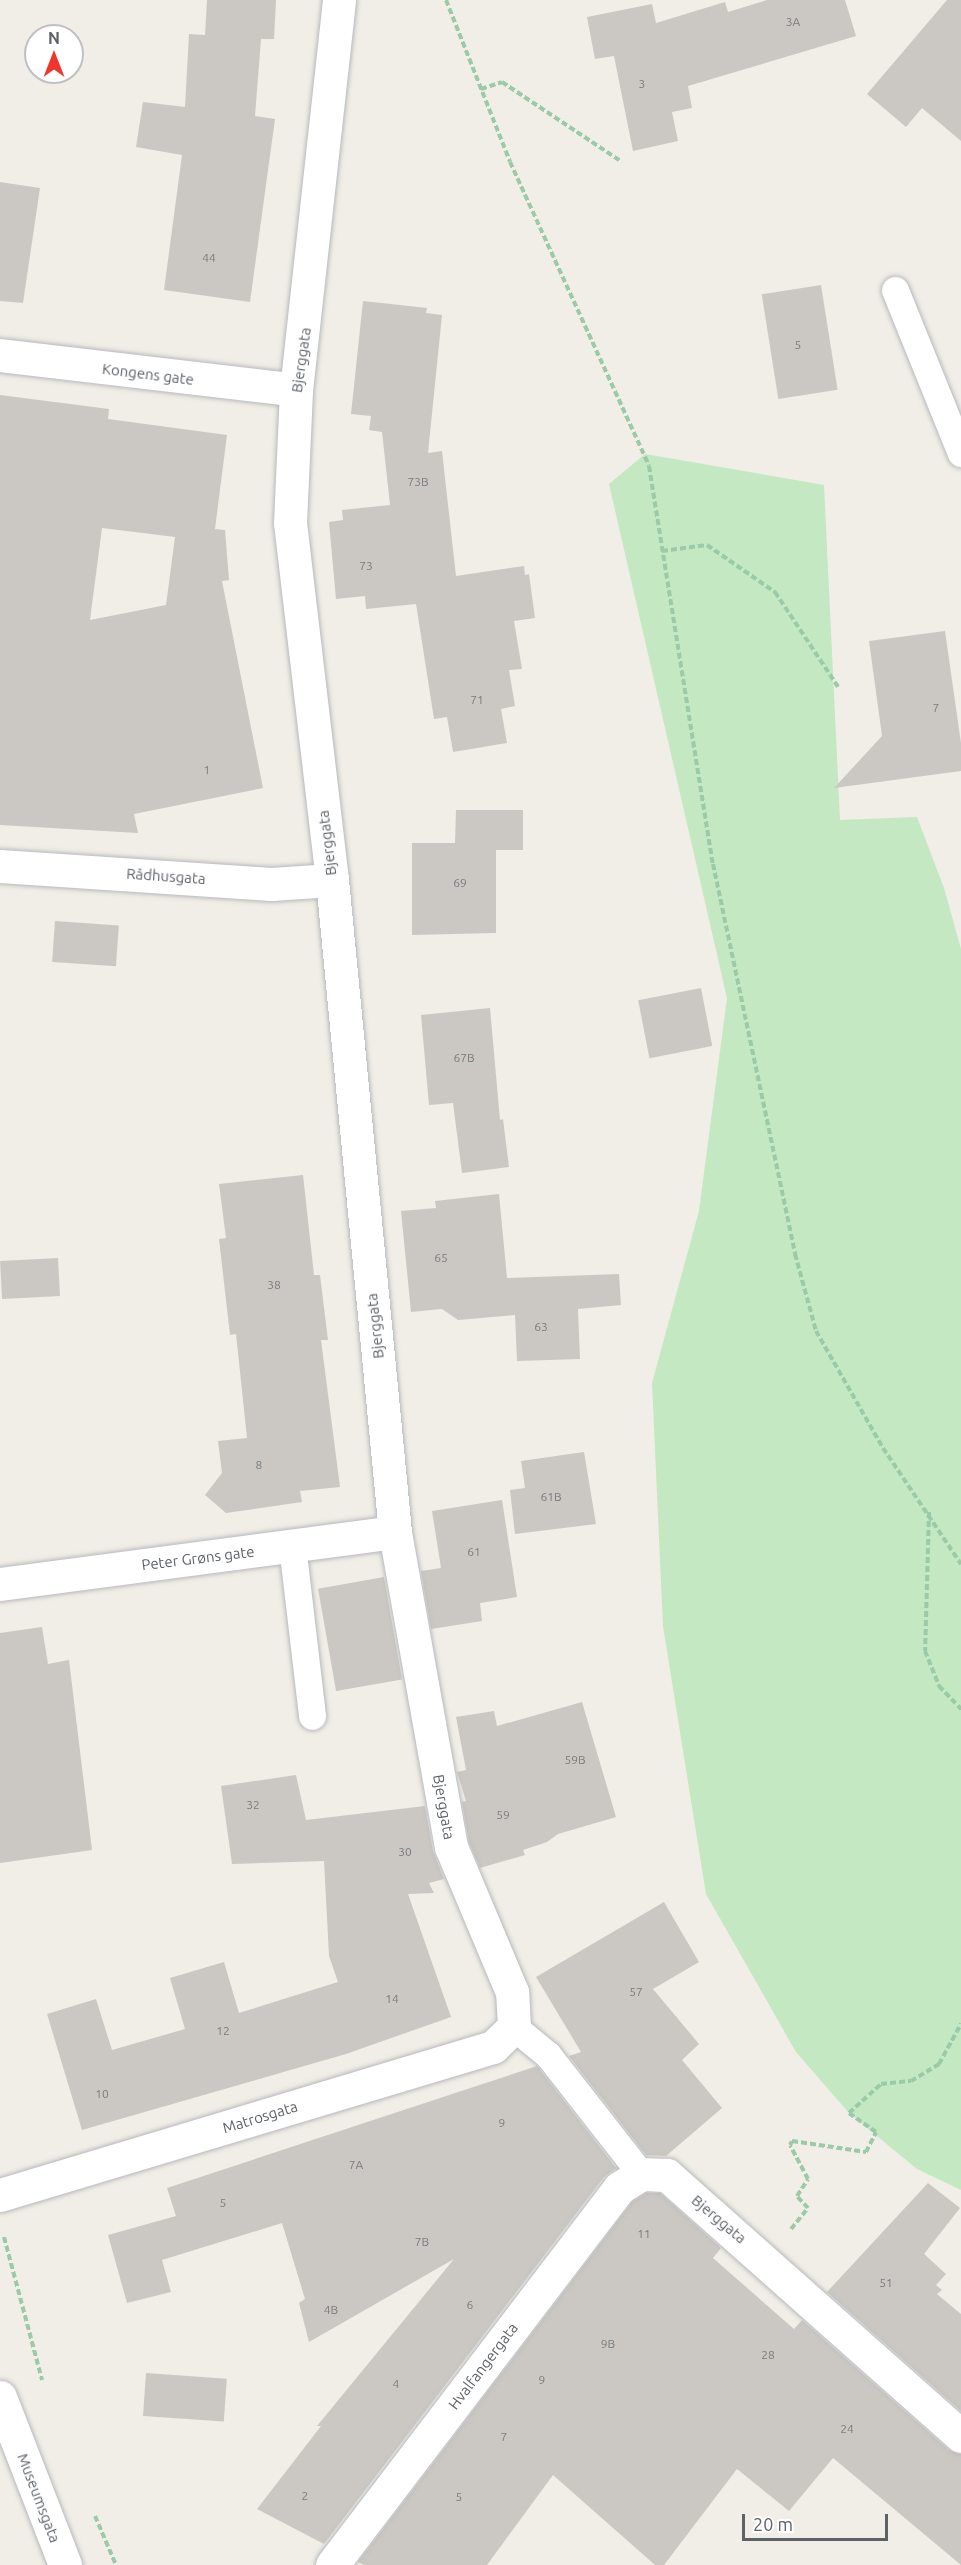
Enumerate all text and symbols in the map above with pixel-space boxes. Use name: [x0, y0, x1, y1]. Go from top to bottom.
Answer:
house number: 3A: [786, 15, 800, 29]
north arrow: [24, 24, 84, 84]
text: N: [48, 29, 60, 47]
house number: 3: [639, 77, 645, 91]
house number: 44: [202, 251, 216, 265]
street label: Bjerggata: [288, 326, 314, 394]
house number: 5: [795, 338, 801, 352]
street label: Kongens gate: [101, 359, 195, 389]
house number: 73B: [407, 475, 429, 489]
house number: 73: [359, 559, 373, 573]
house number: 71: [470, 693, 484, 707]
house number: 7: [933, 701, 939, 715]
house number: 1: [204, 763, 210, 777]
street label: Bjerggata: [314, 809, 340, 877]
street label: Rådhusgata: [126, 864, 206, 888]
house number: 69: [453, 876, 467, 890]
house number: 67B: [453, 1051, 475, 1065]
house number: 65: [434, 1251, 448, 1265]
house number: 38: [267, 1278, 281, 1292]
street label: Bjerggata: [363, 1292, 387, 1360]
house number: 63: [534, 1320, 548, 1334]
house number: 8: [256, 1458, 262, 1472]
house number: 61B: [540, 1490, 562, 1504]
street label: Peter Grøns gate: [141, 1542, 255, 1574]
house number: 61: [467, 1545, 481, 1559]
house number: 59B: [564, 1753, 586, 1767]
street label: Bjerggata: [429, 1773, 459, 1841]
house number: 32: [246, 1798, 260, 1812]
house number: 59: [496, 1808, 510, 1822]
house number: 30: [398, 1845, 412, 1859]
house number: 57: [629, 1985, 643, 1999]
house number: 14: [385, 1992, 399, 2006]
house number: 12: [216, 2024, 230, 2038]
house number: 10: [95, 2087, 109, 2101]
street label: Matrosgata: [220, 2097, 300, 2137]
house number: 9: [499, 2116, 505, 2130]
house number: 7A: [349, 2158, 363, 2172]
street label: Bjerggata: [688, 2191, 750, 2247]
house number: 5: [220, 2196, 226, 2210]
house number: 11: [637, 2227, 651, 2241]
house number: 7B: [415, 2235, 429, 2249]
house number: 51: [879, 2276, 893, 2290]
house number: 6: [467, 2298, 473, 2312]
house number: 4B: [324, 2303, 338, 2317]
street label: Hvalfangergata: [445, 2319, 521, 2413]
house number: 9B: [601, 2337, 615, 2351]
house number: 28: [761, 2348, 775, 2362]
house number: 9: [539, 2373, 545, 2387]
house number: 4: [393, 2377, 399, 2391]
house number: 24: [840, 2422, 854, 2436]
house number: 7: [501, 2430, 507, 2444]
street label: Museumsgata: [14, 2451, 64, 2545]
house number: 2: [302, 2489, 308, 2503]
house number: 5: [456, 2490, 462, 2504]
scale bar: [745, 2502, 890, 2540]
text: 20 m: [753, 2514, 793, 2534]

